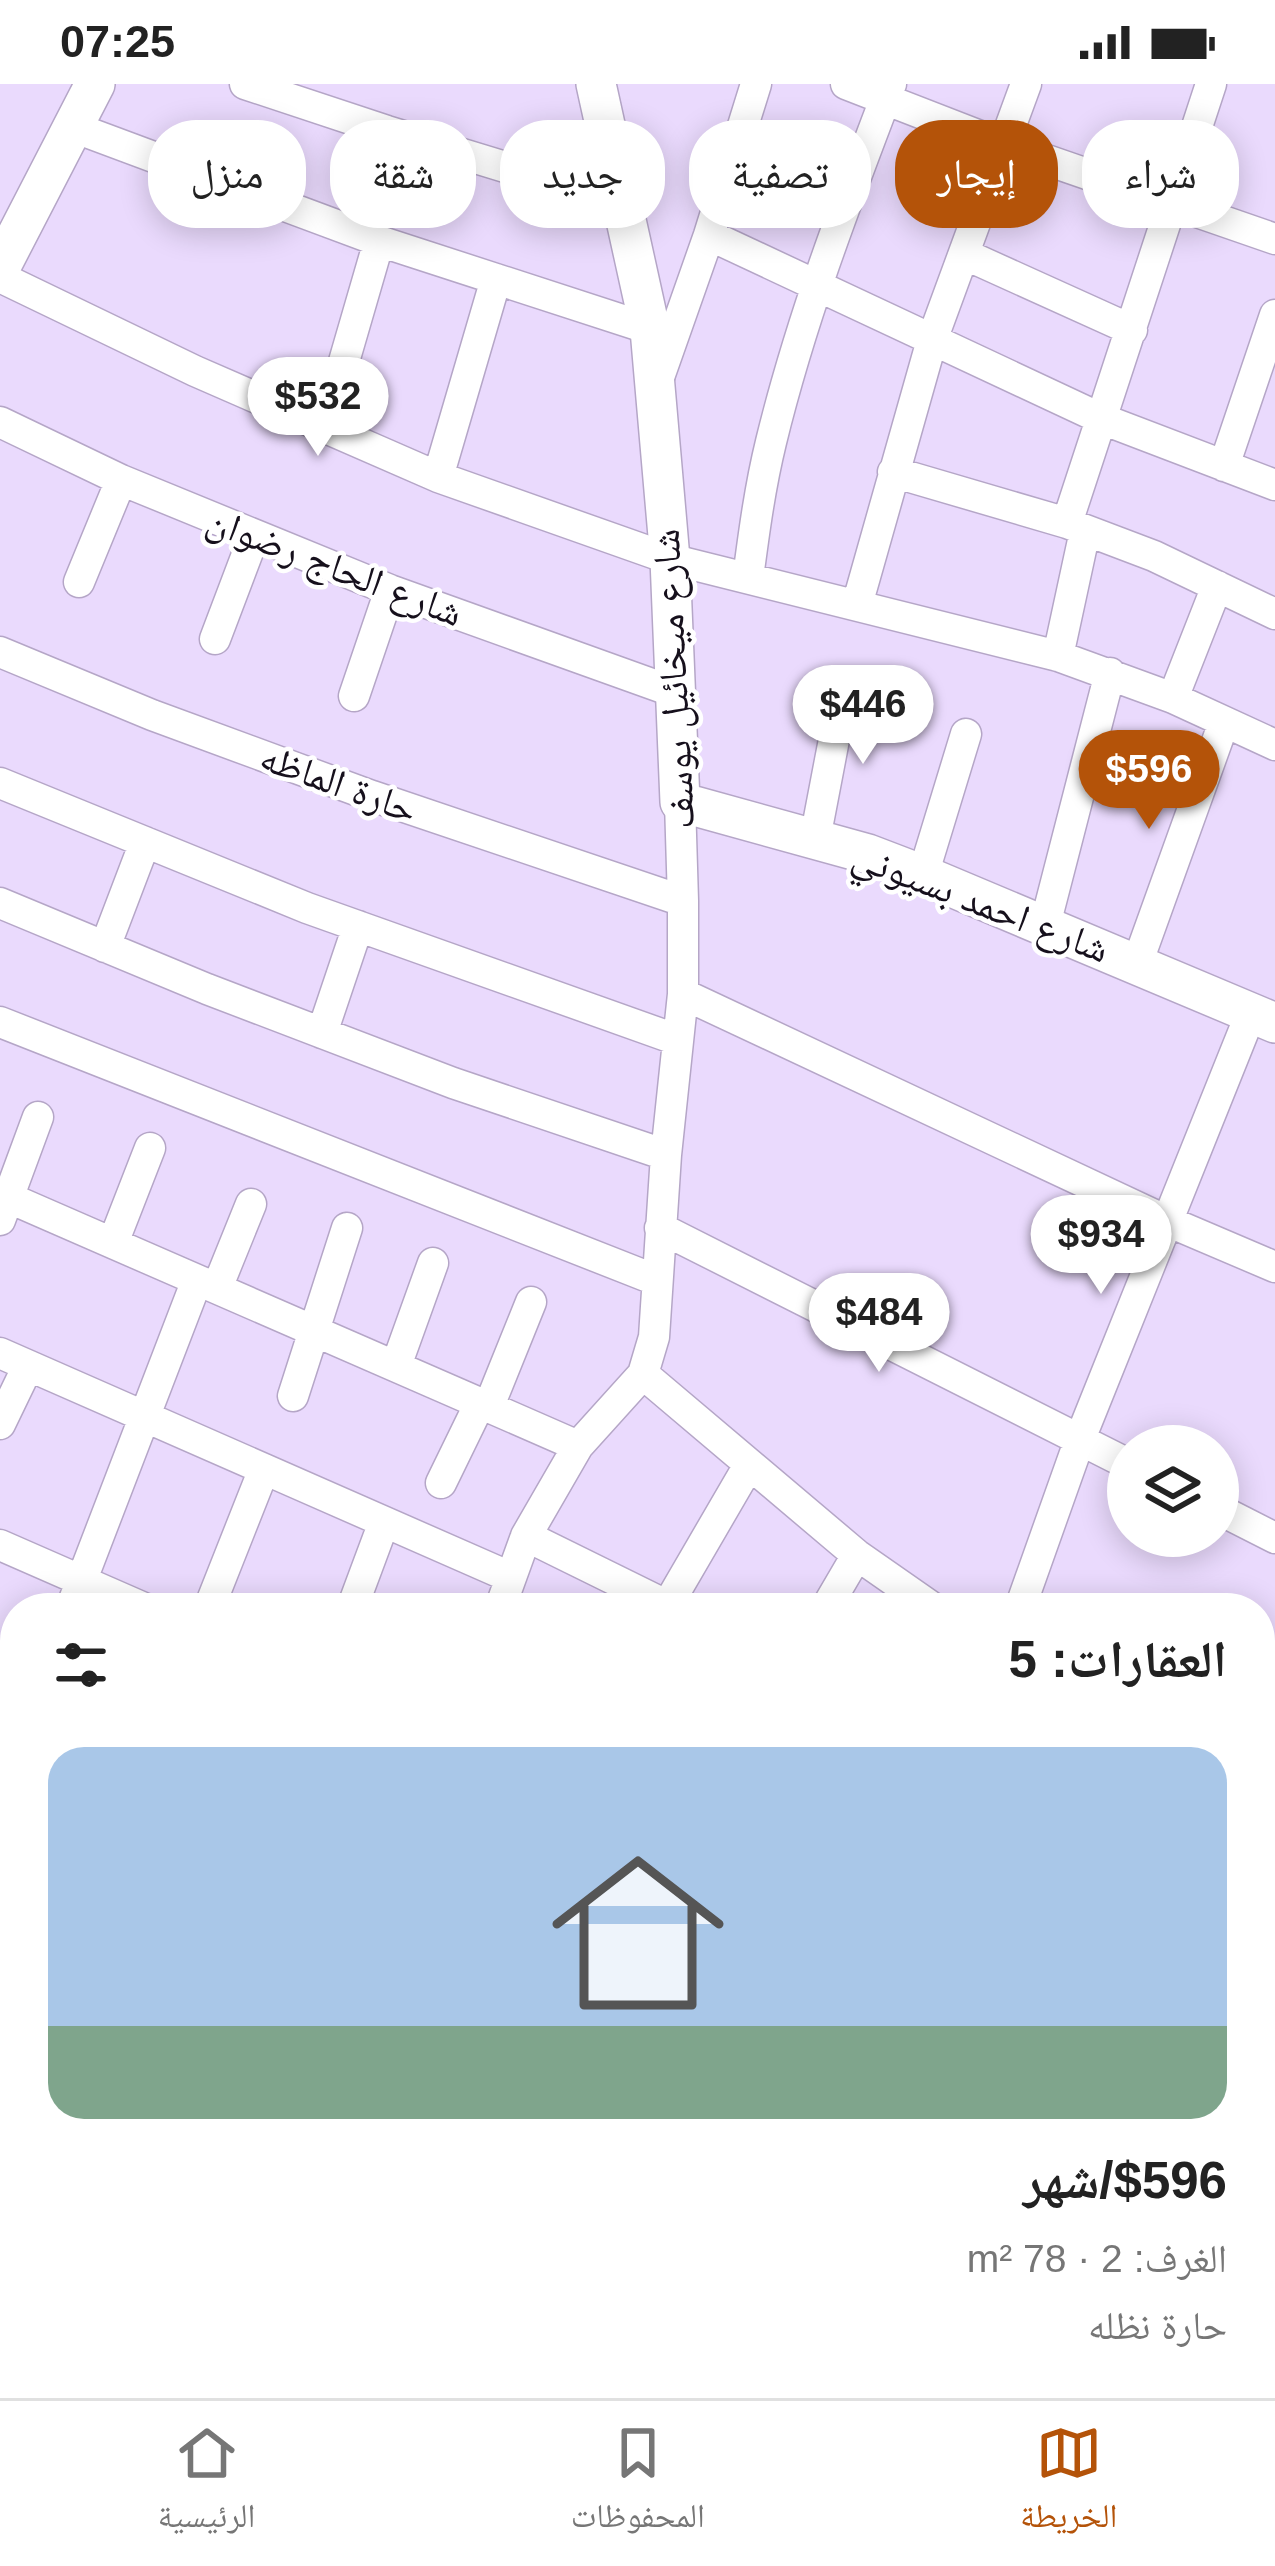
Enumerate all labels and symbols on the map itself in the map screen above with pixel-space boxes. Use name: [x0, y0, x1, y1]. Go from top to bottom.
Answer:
pin: $532: [247, 357, 389, 459]
street label: شارع الحاج رضوان: [200, 498, 469, 637]
street label: شارع ميخائيل يوسف: [644, 528, 705, 830]
pin: $446: [792, 665, 934, 767]
pin: $596: [1078, 730, 1220, 832]
street label: حارة الماظه: [255, 735, 423, 831]
street label: شارع احمد بسيوني: [843, 833, 1115, 980]
pin: $934: [1030, 1195, 1172, 1297]
pin: $484: [808, 1273, 950, 1375]

